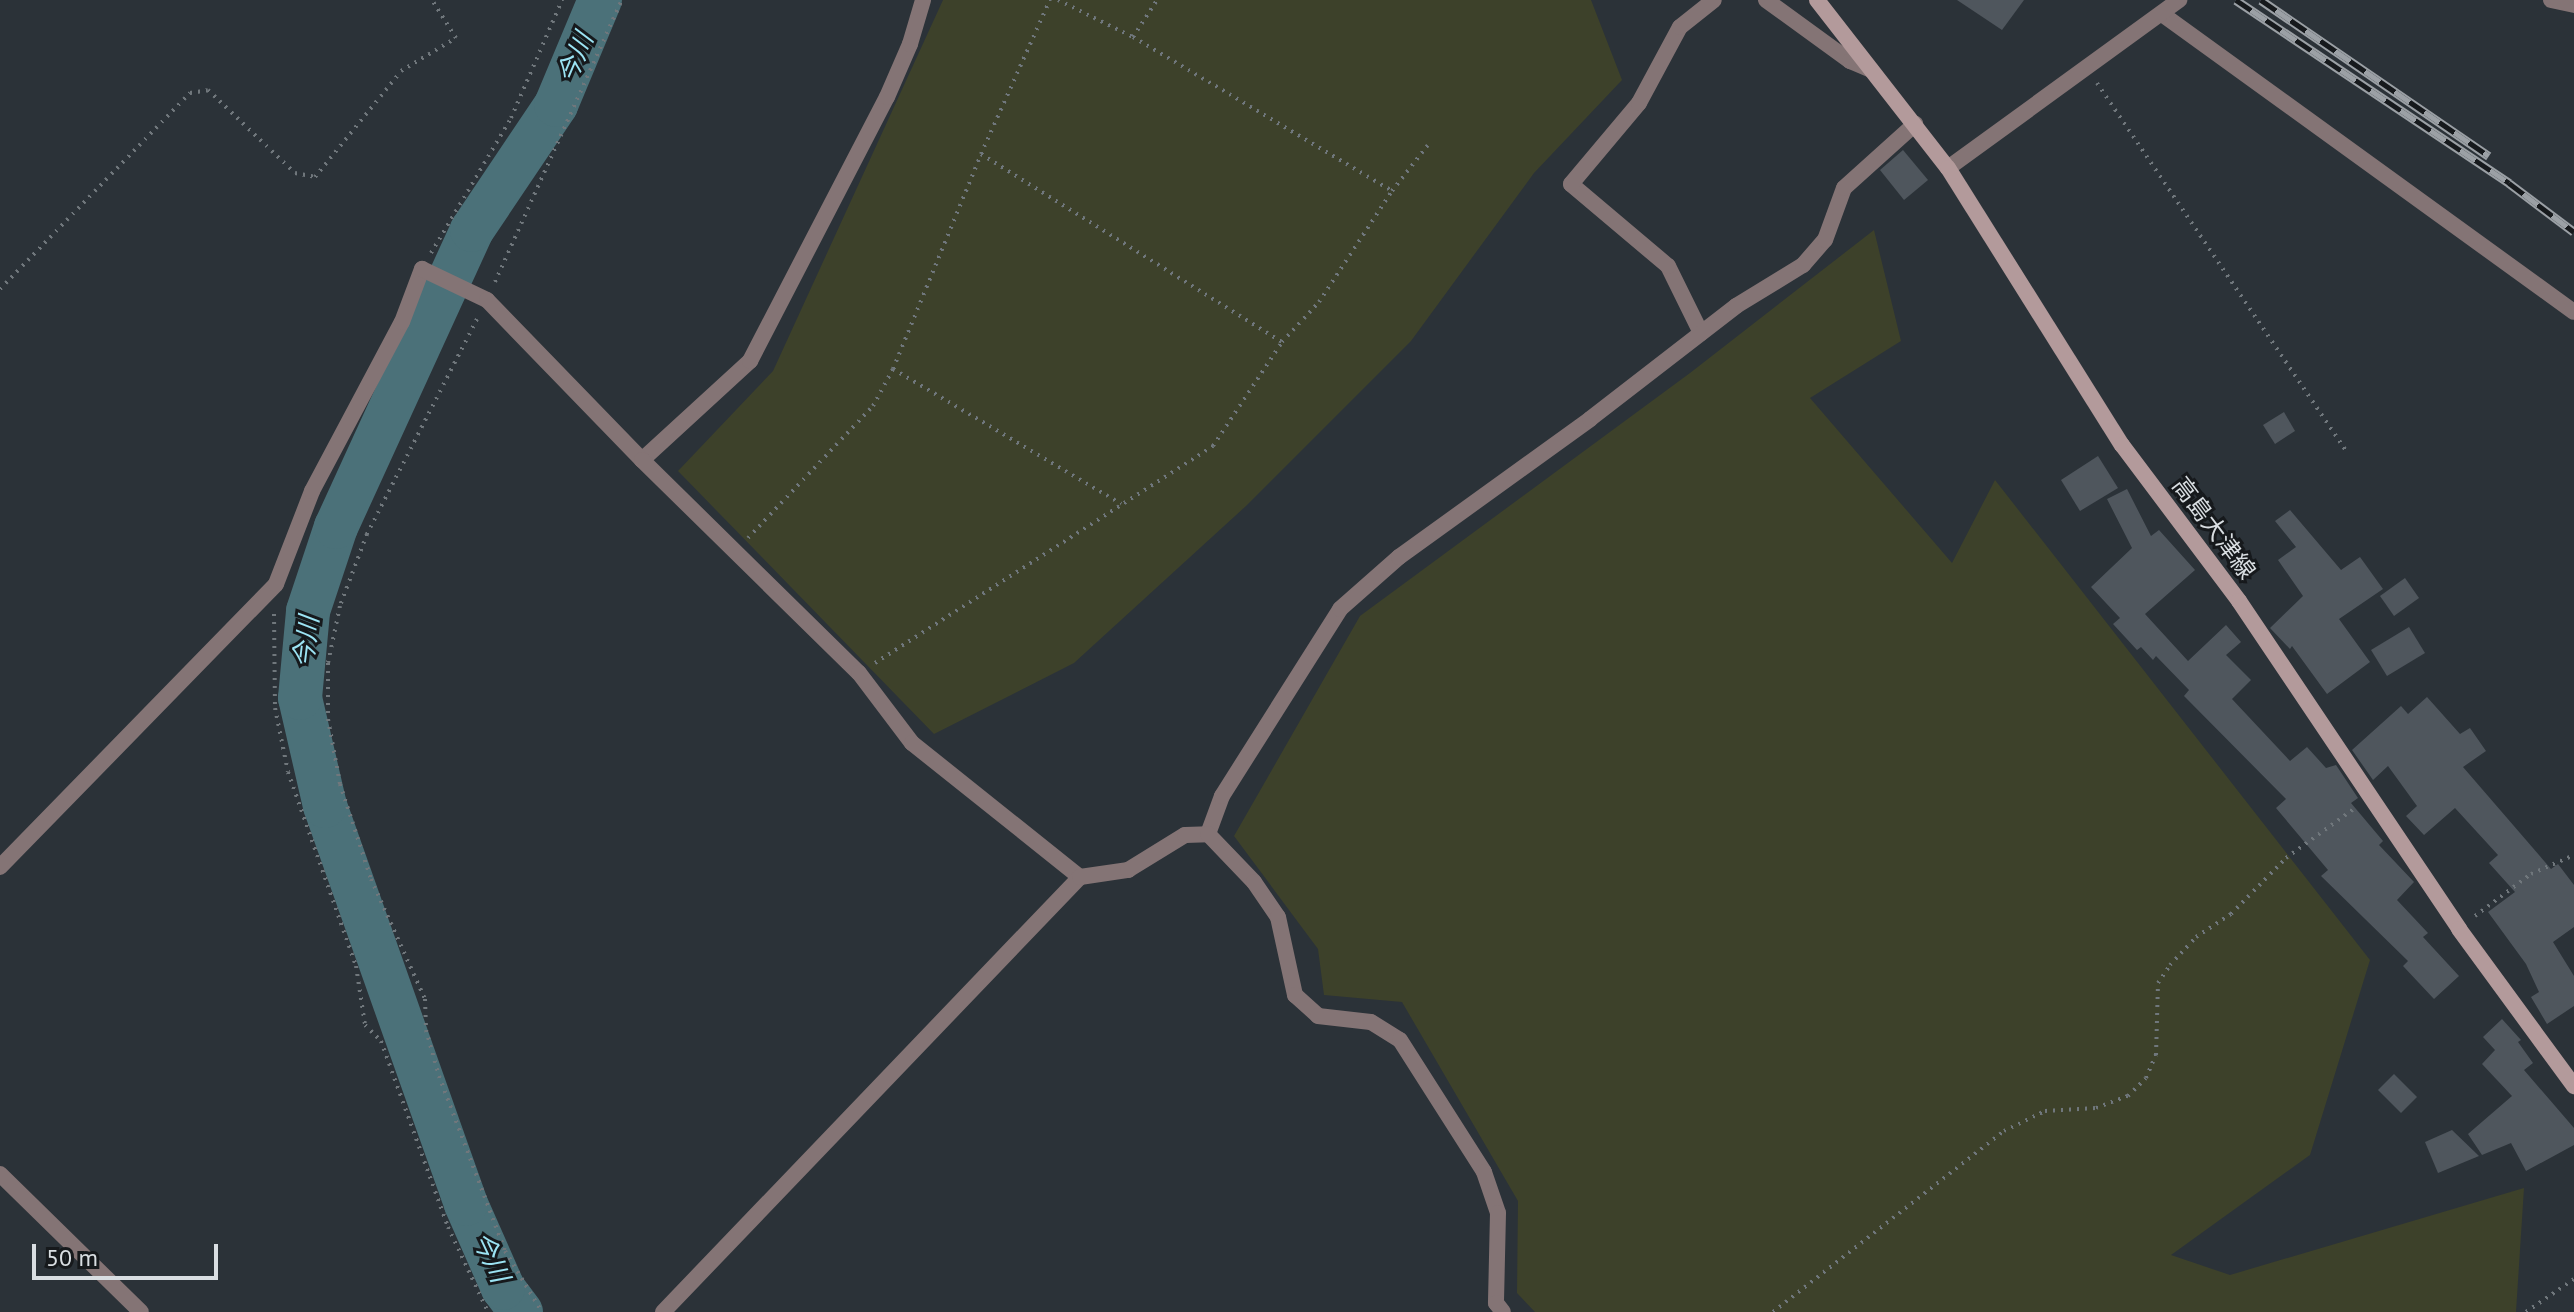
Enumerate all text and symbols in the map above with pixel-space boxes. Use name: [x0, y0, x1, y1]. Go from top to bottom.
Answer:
water label: 今川: [550, 28, 600, 88]
street label: 高島大津線: [2166, 471, 2262, 585]
water label: 今川: [287, 614, 325, 670]
water label: 今川: [466, 1227, 516, 1287]
scale bar: [36, 1228, 222, 1278]
text: 50 m: [46, 1242, 98, 1273]

